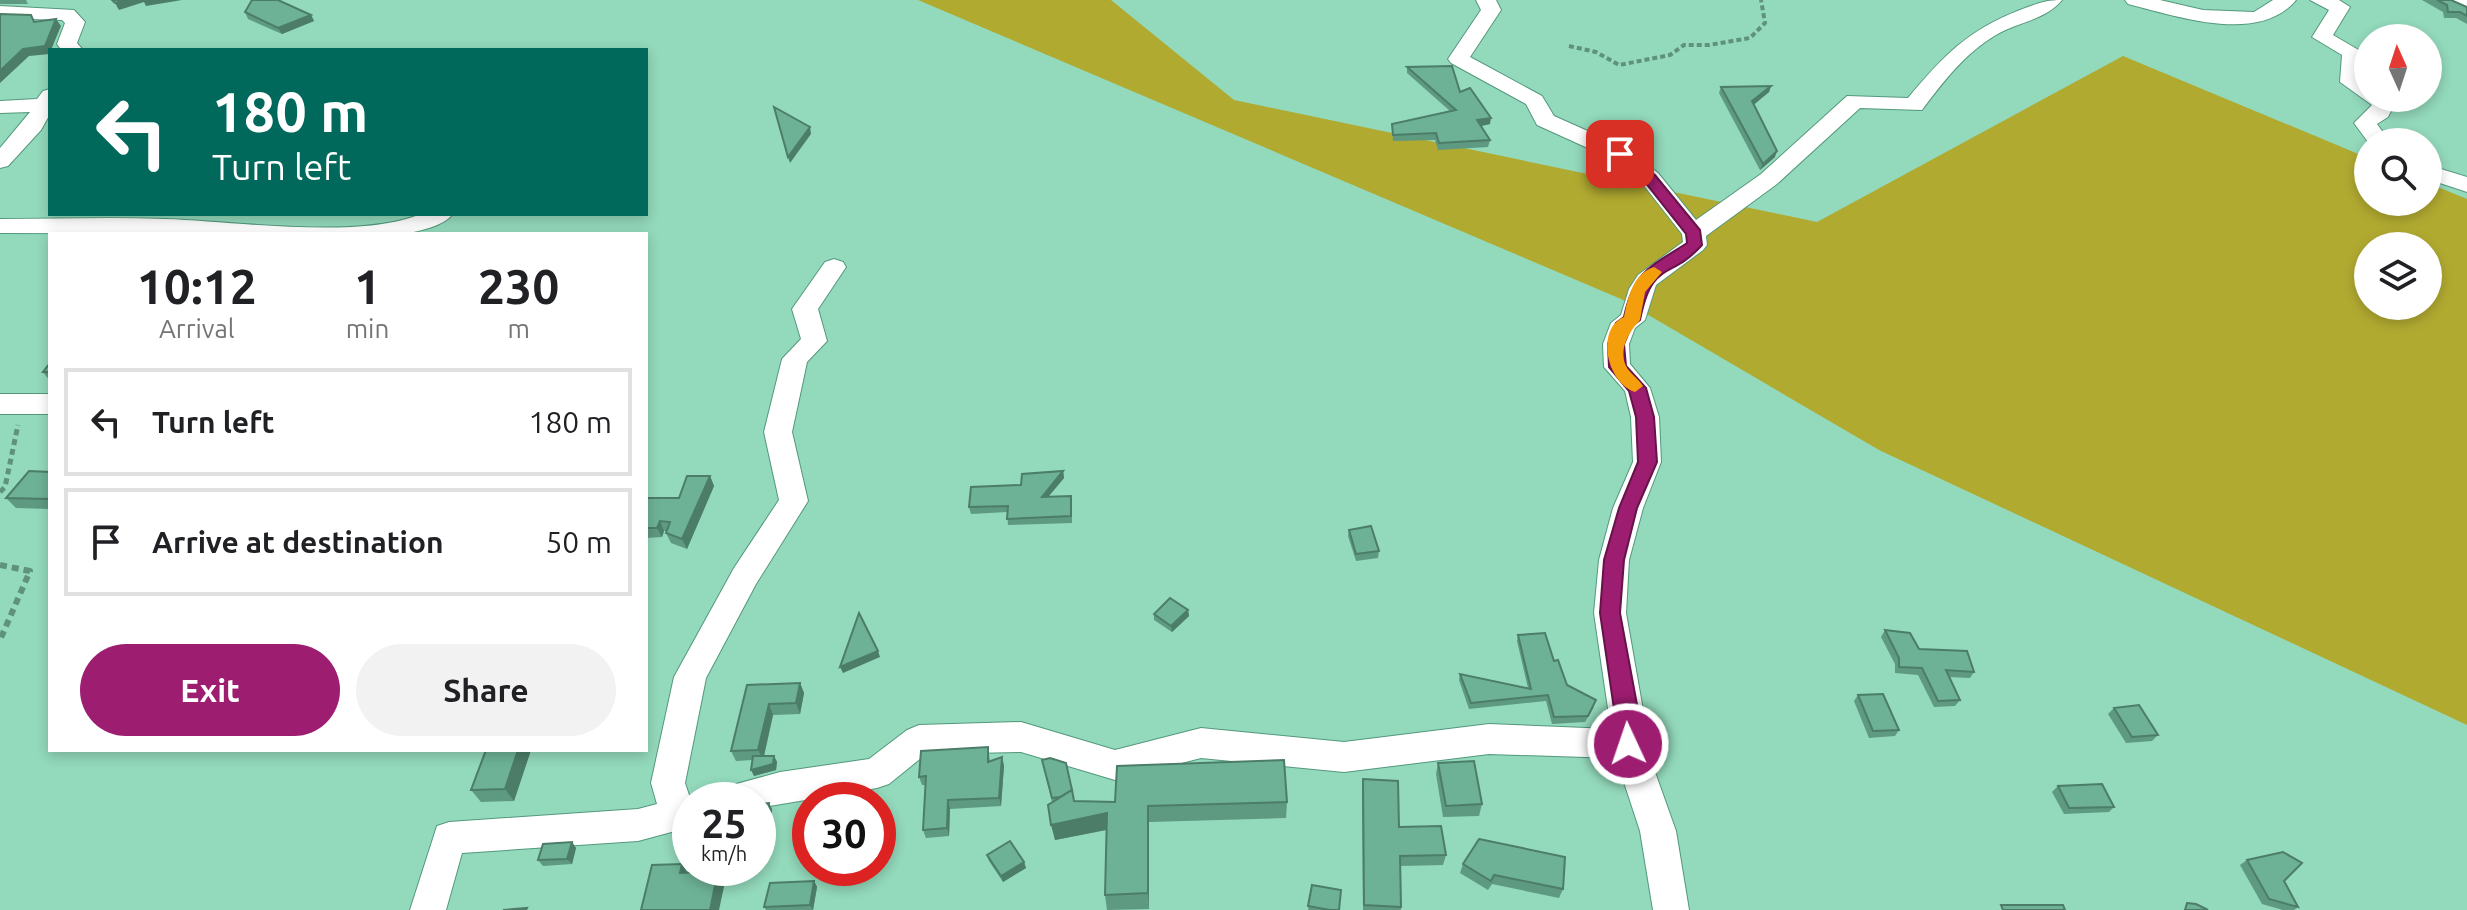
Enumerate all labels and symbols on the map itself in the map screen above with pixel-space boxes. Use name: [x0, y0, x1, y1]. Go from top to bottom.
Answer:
north arrow: [2354, 24, 2442, 112]
pin: [1586, 120, 1654, 188]
position arrow: [1586, 702, 1670, 786]
speed limit sign: 30: [792, 782, 896, 886]

